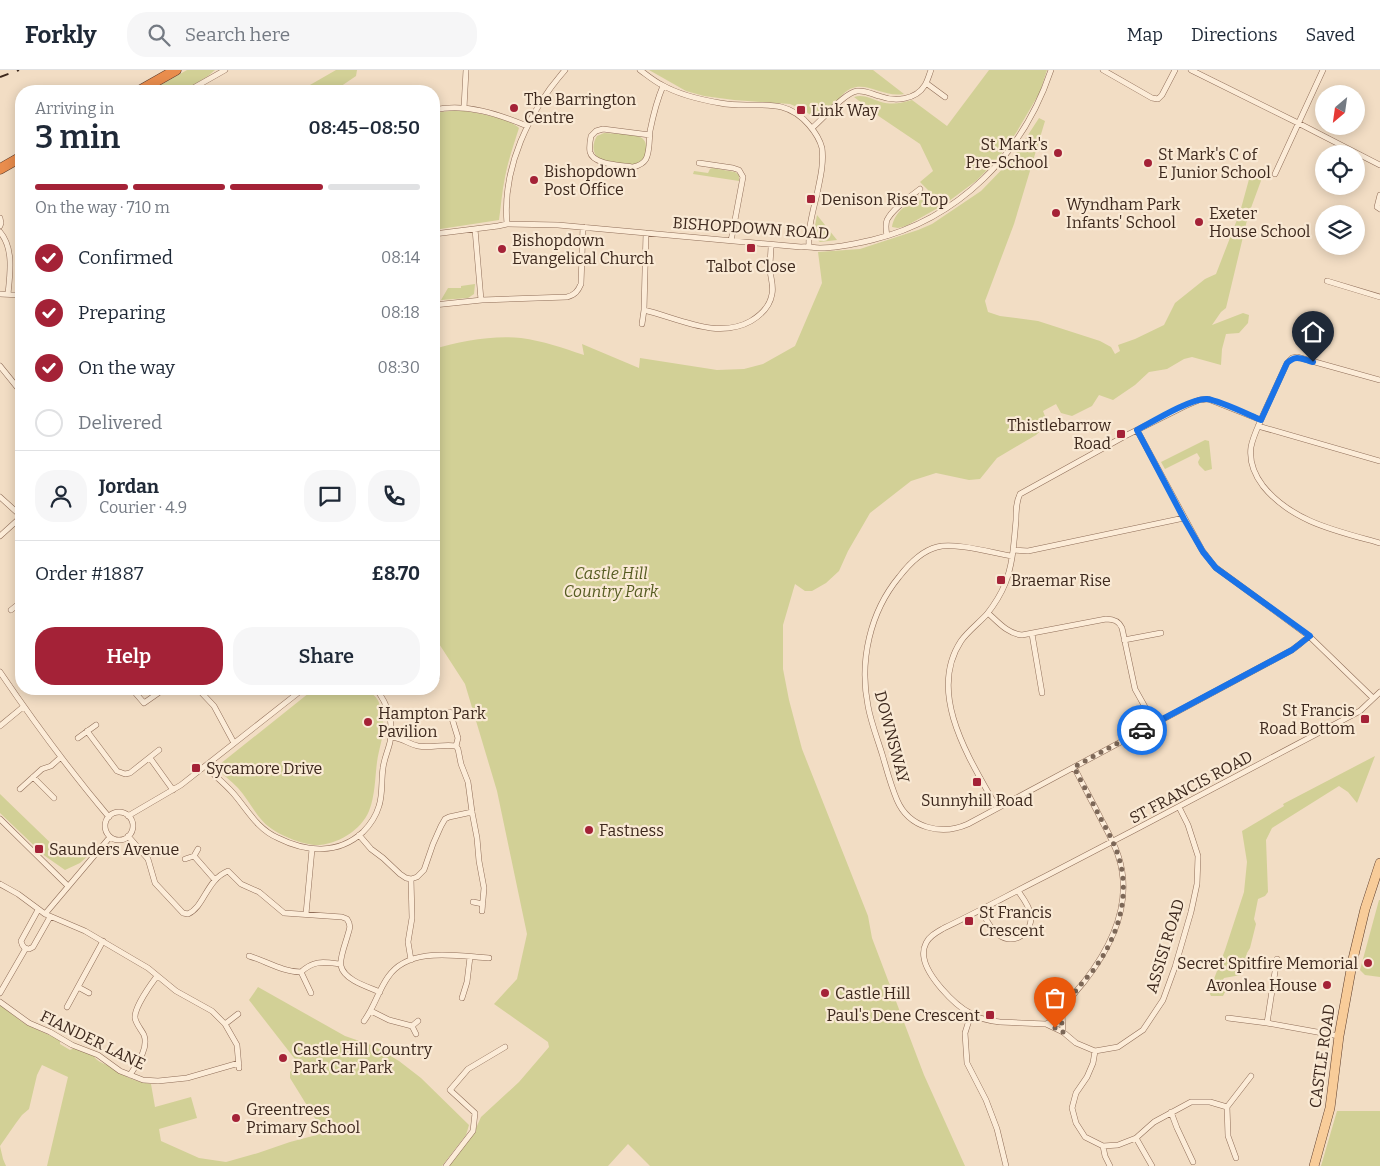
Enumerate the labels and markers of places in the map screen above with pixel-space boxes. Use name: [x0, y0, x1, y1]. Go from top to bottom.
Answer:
place label: The Barrington Centre: [524, 90, 636, 127]
place label: Link Way: [811, 101, 879, 120]
marker: The Barrington Centre: [508, 102, 520, 114]
marker: Link Way: [795, 104, 807, 116]
place label: St Mark's Pre-School: [966, 135, 1048, 172]
place label: St Mark's C of E Junior School: [1158, 145, 1271, 182]
marker: St Mark's Pre-School: [1052, 147, 1064, 159]
marker: St Mark's C of E Junior School: [1142, 157, 1154, 169]
place label: Bishopdown Post Office: [544, 162, 636, 199]
marker: Bishopdown Post Office: [528, 174, 540, 186]
place label: Denison Rise Top: [821, 190, 948, 209]
marker: Denison Rise Top: [805, 193, 817, 205]
place label: Wyndham Park Infants' School: [1066, 195, 1180, 232]
place label: Exeter House School: [1209, 204, 1311, 241]
marker: Wyndham Park Infants' School: [1050, 207, 1062, 219]
marker: Exeter House School: [1193, 216, 1205, 228]
place label: Bishopdown Evangelical Church: [512, 231, 654, 268]
marker: Talbot Close: [745, 242, 757, 254]
marker: Bishopdown Evangelical Church: [496, 243, 508, 255]
place label: Talbot Close: [706, 257, 796, 276]
pin: [1292, 311, 1334, 362]
place label: Thistlebarrow Road: [1007, 416, 1112, 453]
marker: Thistlebarrow Road: [1115, 428, 1127, 440]
place label: Braemar Rise: [1011, 571, 1111, 590]
marker: Braemar Rise: [995, 574, 1007, 586]
place label: St Francis Road Bottom: [1259, 701, 1355, 738]
place label: Hampton Park Pavilion: [378, 704, 486, 741]
marker: St Francis Road Bottom: [1359, 713, 1371, 725]
marker: Hampton Park Pavilion: [362, 716, 374, 728]
place label: Sycamore Drive: [206, 759, 322, 778]
marker: Sycamore Drive: [190, 762, 202, 774]
marker: Sunnyhill Road: [971, 776, 983, 788]
place label: Sunnyhill Road: [921, 791, 1034, 810]
place label: Fastness: [599, 821, 664, 840]
marker: Fastness: [583, 824, 595, 836]
place label: Saunders Avenue: [49, 840, 179, 859]
marker: Saunders Avenue: [33, 843, 45, 855]
place label: St Francis Crescent: [979, 903, 1052, 940]
marker: St Francis Crescent: [963, 915, 975, 927]
place label: Secret Spitfire Memorial: [1177, 954, 1358, 973]
marker: Secret Spitfire Memorial: [1362, 957, 1374, 969]
place label: Avonlea House: [1206, 976, 1317, 995]
pin: [1034, 977, 1076, 1028]
marker: Avonlea House: [1321, 979, 1333, 991]
place label: Castle Hill: [835, 984, 911, 1003]
marker: Castle Hill: [819, 987, 831, 999]
place label: Paul's Dene Crescent: [826, 1006, 980, 1025]
marker: Paul's Dene Crescent: [984, 1009, 996, 1021]
place label: Castle Hill Country Park Car Park: [293, 1040, 433, 1077]
marker: Castle Hill Country Park Car Park: [277, 1052, 289, 1064]
place label: Greentrees Primary School: [246, 1100, 361, 1137]
marker: Greentrees Primary School: [230, 1112, 242, 1124]

